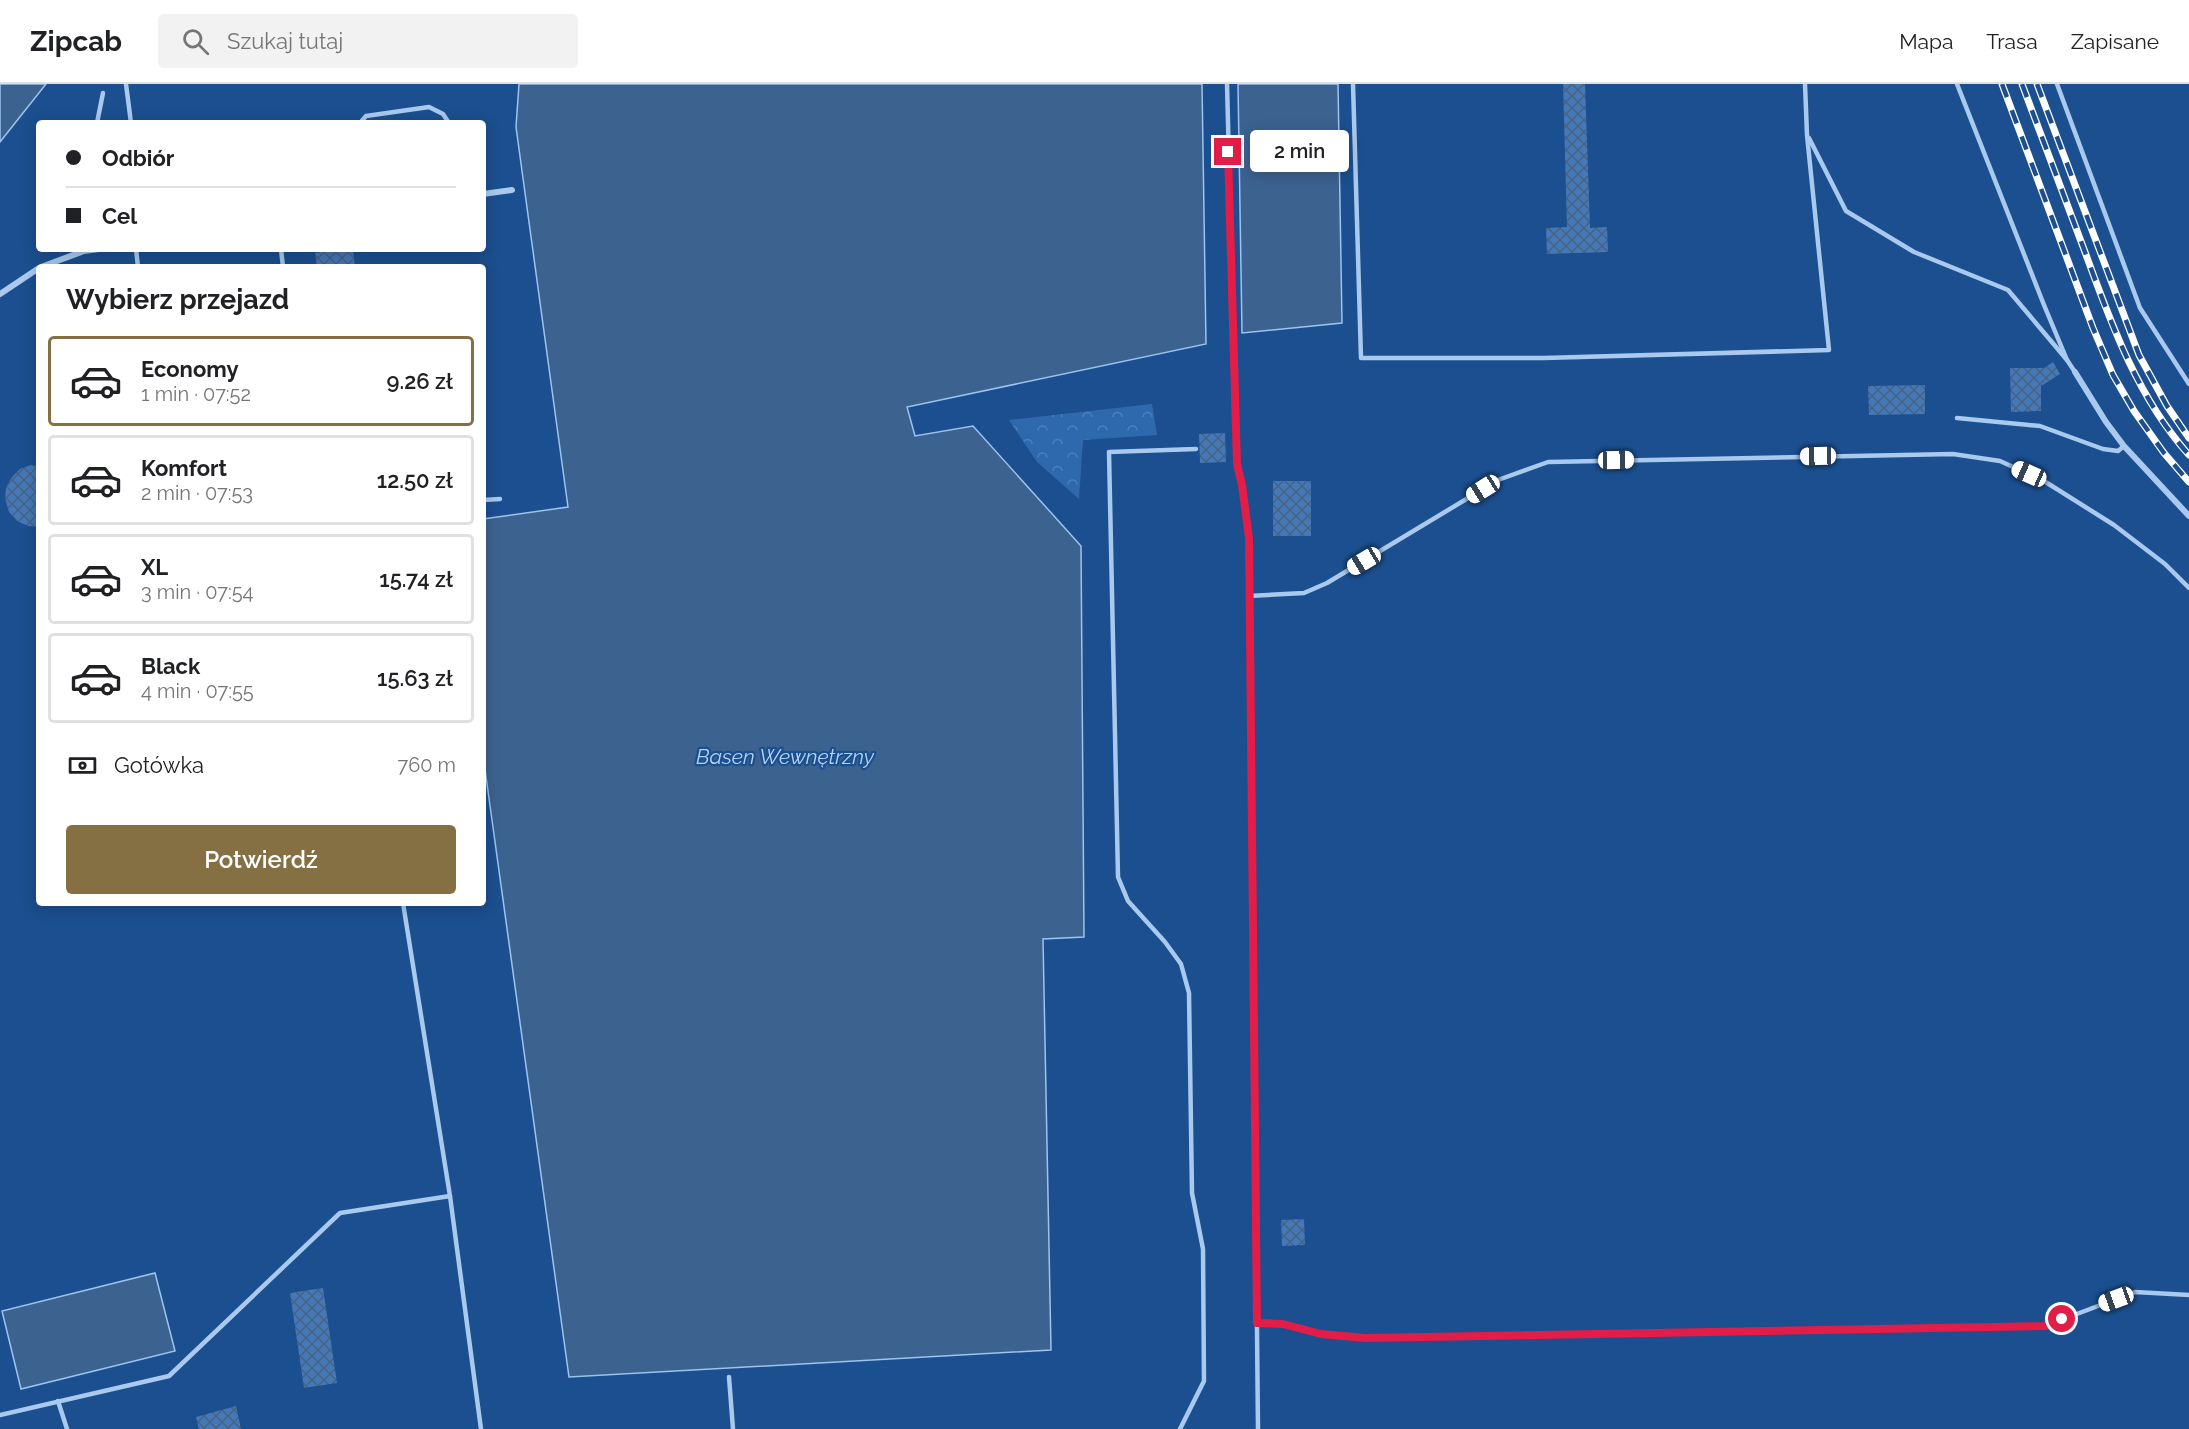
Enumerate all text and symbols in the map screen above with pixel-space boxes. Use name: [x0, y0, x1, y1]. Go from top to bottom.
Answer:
search box: [158, 14, 578, 68]
text: Zipcab: [30, 25, 122, 58]
icon: search: [179, 25, 212, 58]
text: Szukaj tutaj: [227, 28, 343, 54]
text: Mapa: [1899, 29, 1953, 54]
text: Trasa: [1986, 29, 2038, 54]
text: Zapisane: [2071, 29, 2159, 54]
callout: 2 min: [1249, 131, 1348, 173]
route end: [1214, 138, 1241, 165]
text: 2 min: [1274, 139, 1325, 163]
text: Odbiór: [102, 145, 174, 171]
text: Cel: [102, 203, 137, 229]
text: Wybierz przejazd: [66, 284, 289, 315]
icon: car: [69, 354, 123, 408]
text: Economy: [141, 356, 239, 382]
text: 9.26 zł: [386, 368, 453, 394]
text: 1 min · 07:52: [141, 382, 251, 406]
car: [1800, 447, 1836, 465]
car: [1598, 451, 1634, 469]
icon: car: [69, 453, 123, 507]
text: Komfort: [141, 455, 227, 481]
car: [2009, 458, 2049, 490]
text: 12.50 zł: [377, 467, 453, 493]
car: [1463, 472, 1503, 506]
text: 2 min · 07:53: [141, 481, 253, 505]
car: [1344, 544, 1384, 578]
icon: car: [69, 552, 123, 606]
text: XL: [141, 554, 168, 580]
text: 15.74 zł: [379, 566, 453, 592]
text: 3 min · 07:54: [141, 580, 254, 604]
icon: car: [69, 651, 123, 705]
text: Black: [141, 653, 200, 679]
text: 15.63 zł: [377, 665, 453, 691]
text: 4 min · 07:55: [141, 679, 254, 703]
water label: Basen Wewnętrzny: [696, 744, 875, 769]
icon: cash: [66, 749, 99, 782]
text: Gotówka: [114, 752, 204, 778]
text: 760 m: [398, 753, 456, 777]
button: Potwierdź: [66, 825, 456, 894]
car: [2096, 1284, 2136, 1314]
route start: [2048, 1305, 2075, 1332]

